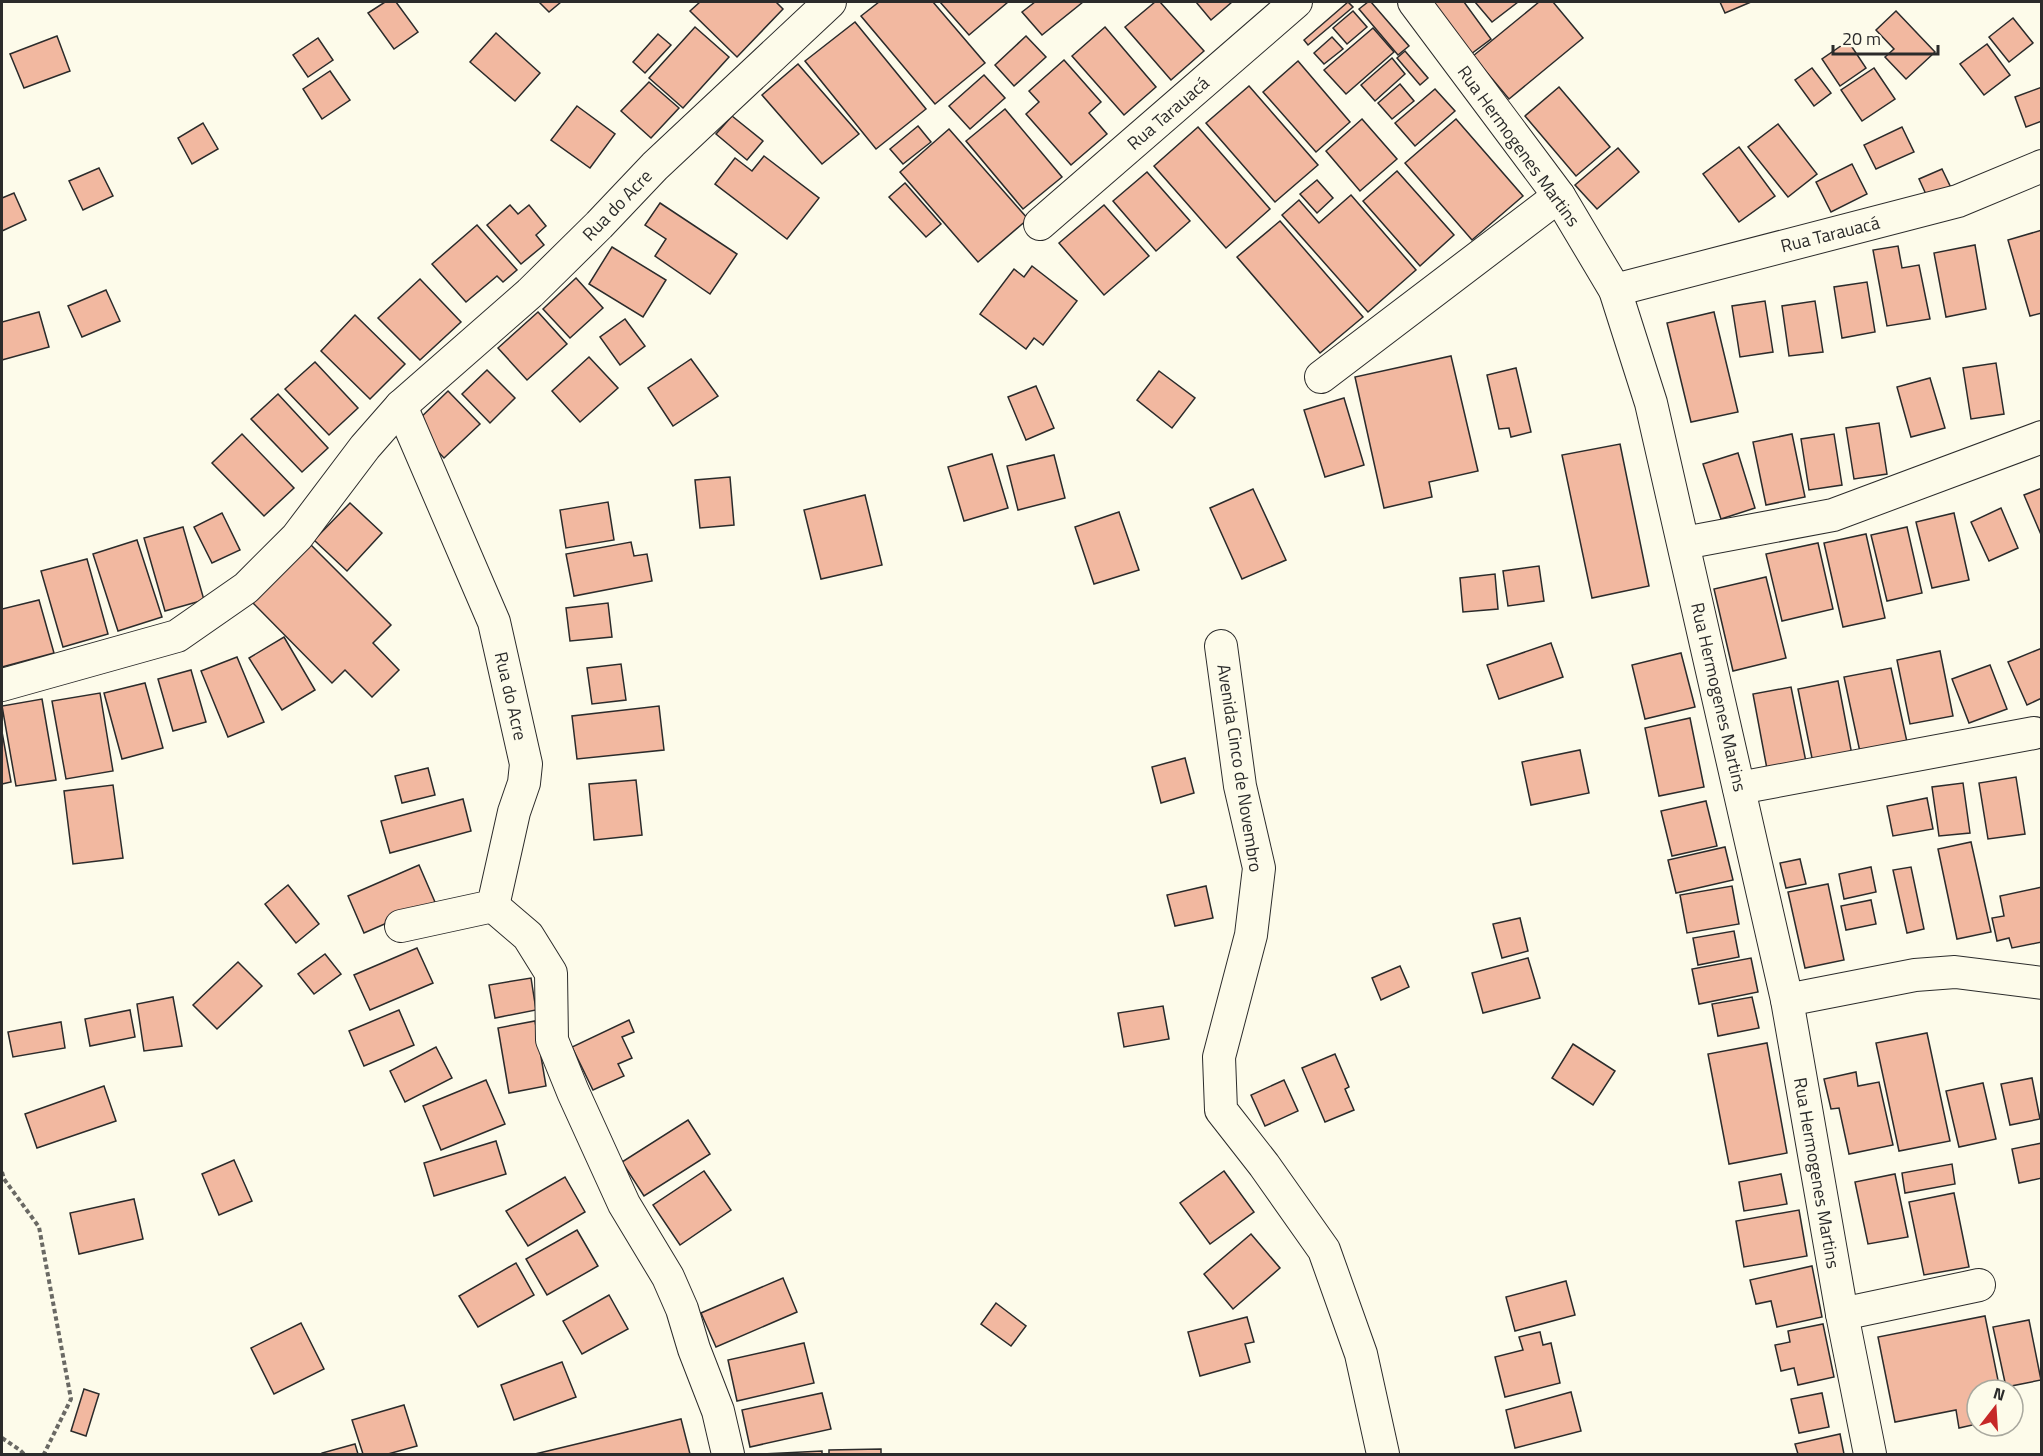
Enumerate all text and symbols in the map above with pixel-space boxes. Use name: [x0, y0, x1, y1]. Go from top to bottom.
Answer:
scale bar: [1833, 18, 1938, 56]
text: 20 m: [1842, 25, 1881, 52]
street label: Rua Hermogenes Martins: [1451, 60, 1587, 232]
street label: Rua Tarauacá: [1121, 70, 1215, 156]
street label: Rua do Acre: [576, 163, 658, 247]
street label: Rua Tarauacá: [1778, 209, 1882, 259]
street label: Rua Hermogenes Martins: [1684, 600, 1754, 794]
street label: Rua do Acre: [488, 649, 534, 743]
street label: Avenida Cinco de Novembro: [1210, 662, 1270, 874]
street label: Rua Hermogenes Martins: [1787, 1075, 1847, 1271]
north arrow: [1965, 1378, 2025, 1438]
text: N: [1991, 1381, 2008, 1407]

